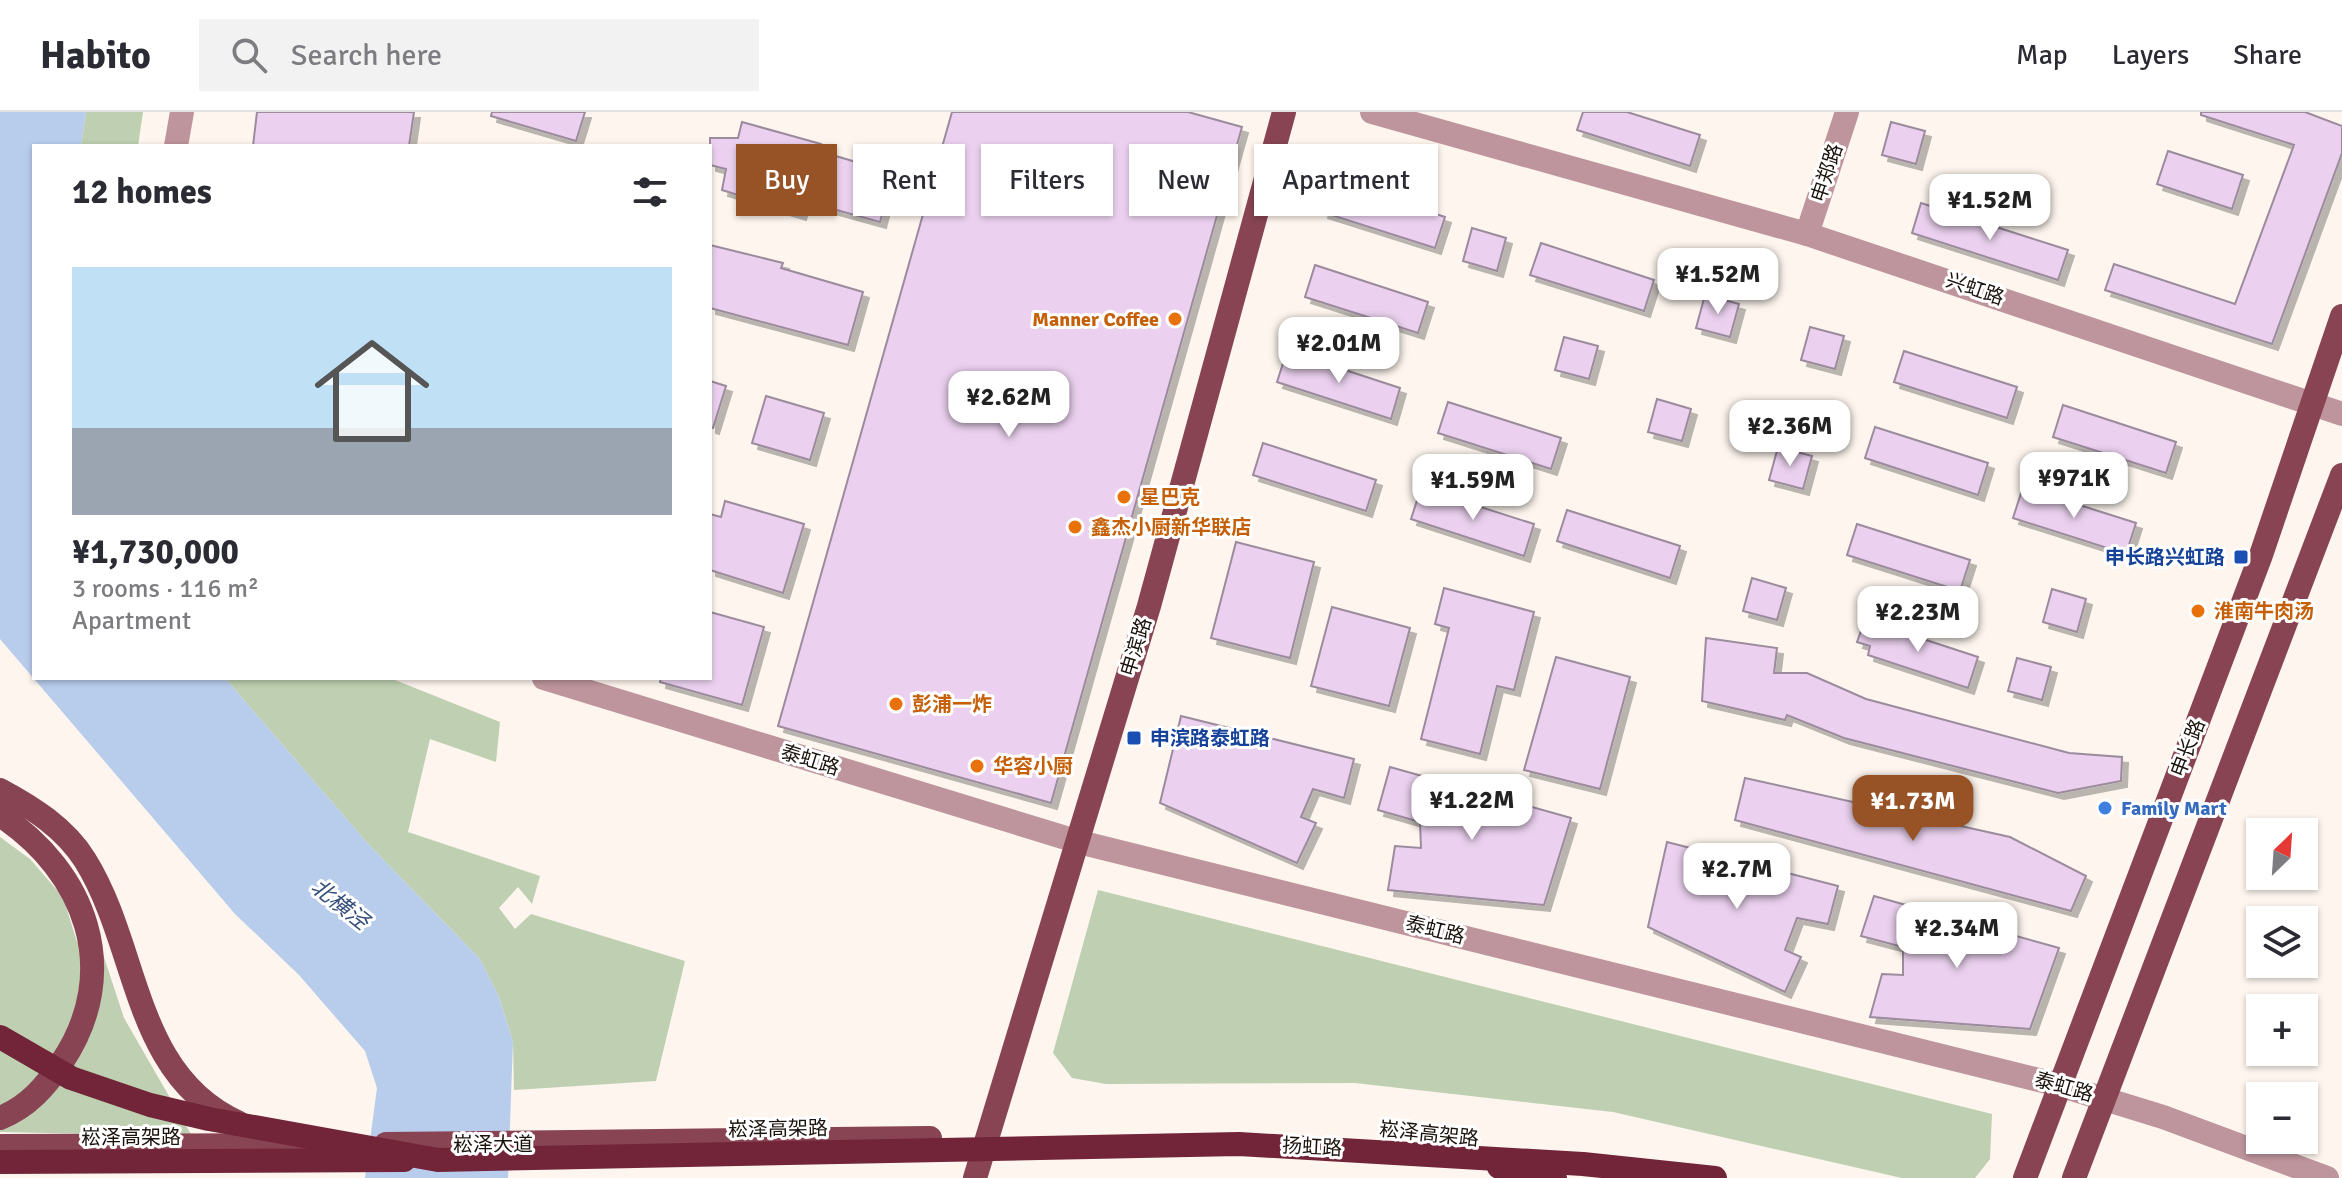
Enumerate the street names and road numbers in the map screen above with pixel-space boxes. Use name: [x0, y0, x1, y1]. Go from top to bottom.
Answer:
street label: 申郑路: [1806, 141, 1848, 205]
street label: 兴虹路: [1943, 267, 2007, 311]
street label: 申滨路: [1115, 615, 1157, 679]
street label: 申长路: [2166, 716, 2210, 780]
street label: 泰虹路: [778, 739, 842, 781]
street label: 泰虹路: [1403, 911, 1467, 949]
street label: 泰虹路: [2032, 1067, 2096, 1107]
street label: 崧泽高架路: [728, 1116, 828, 1142]
street label: 崧泽高架路: [1378, 1116, 1480, 1152]
street label: 崧泽高架路: [81, 1125, 181, 1150]
street label: 崧泽大道: [453, 1132, 533, 1157]
street label: 扬虹路: [1281, 1133, 1343, 1161]

